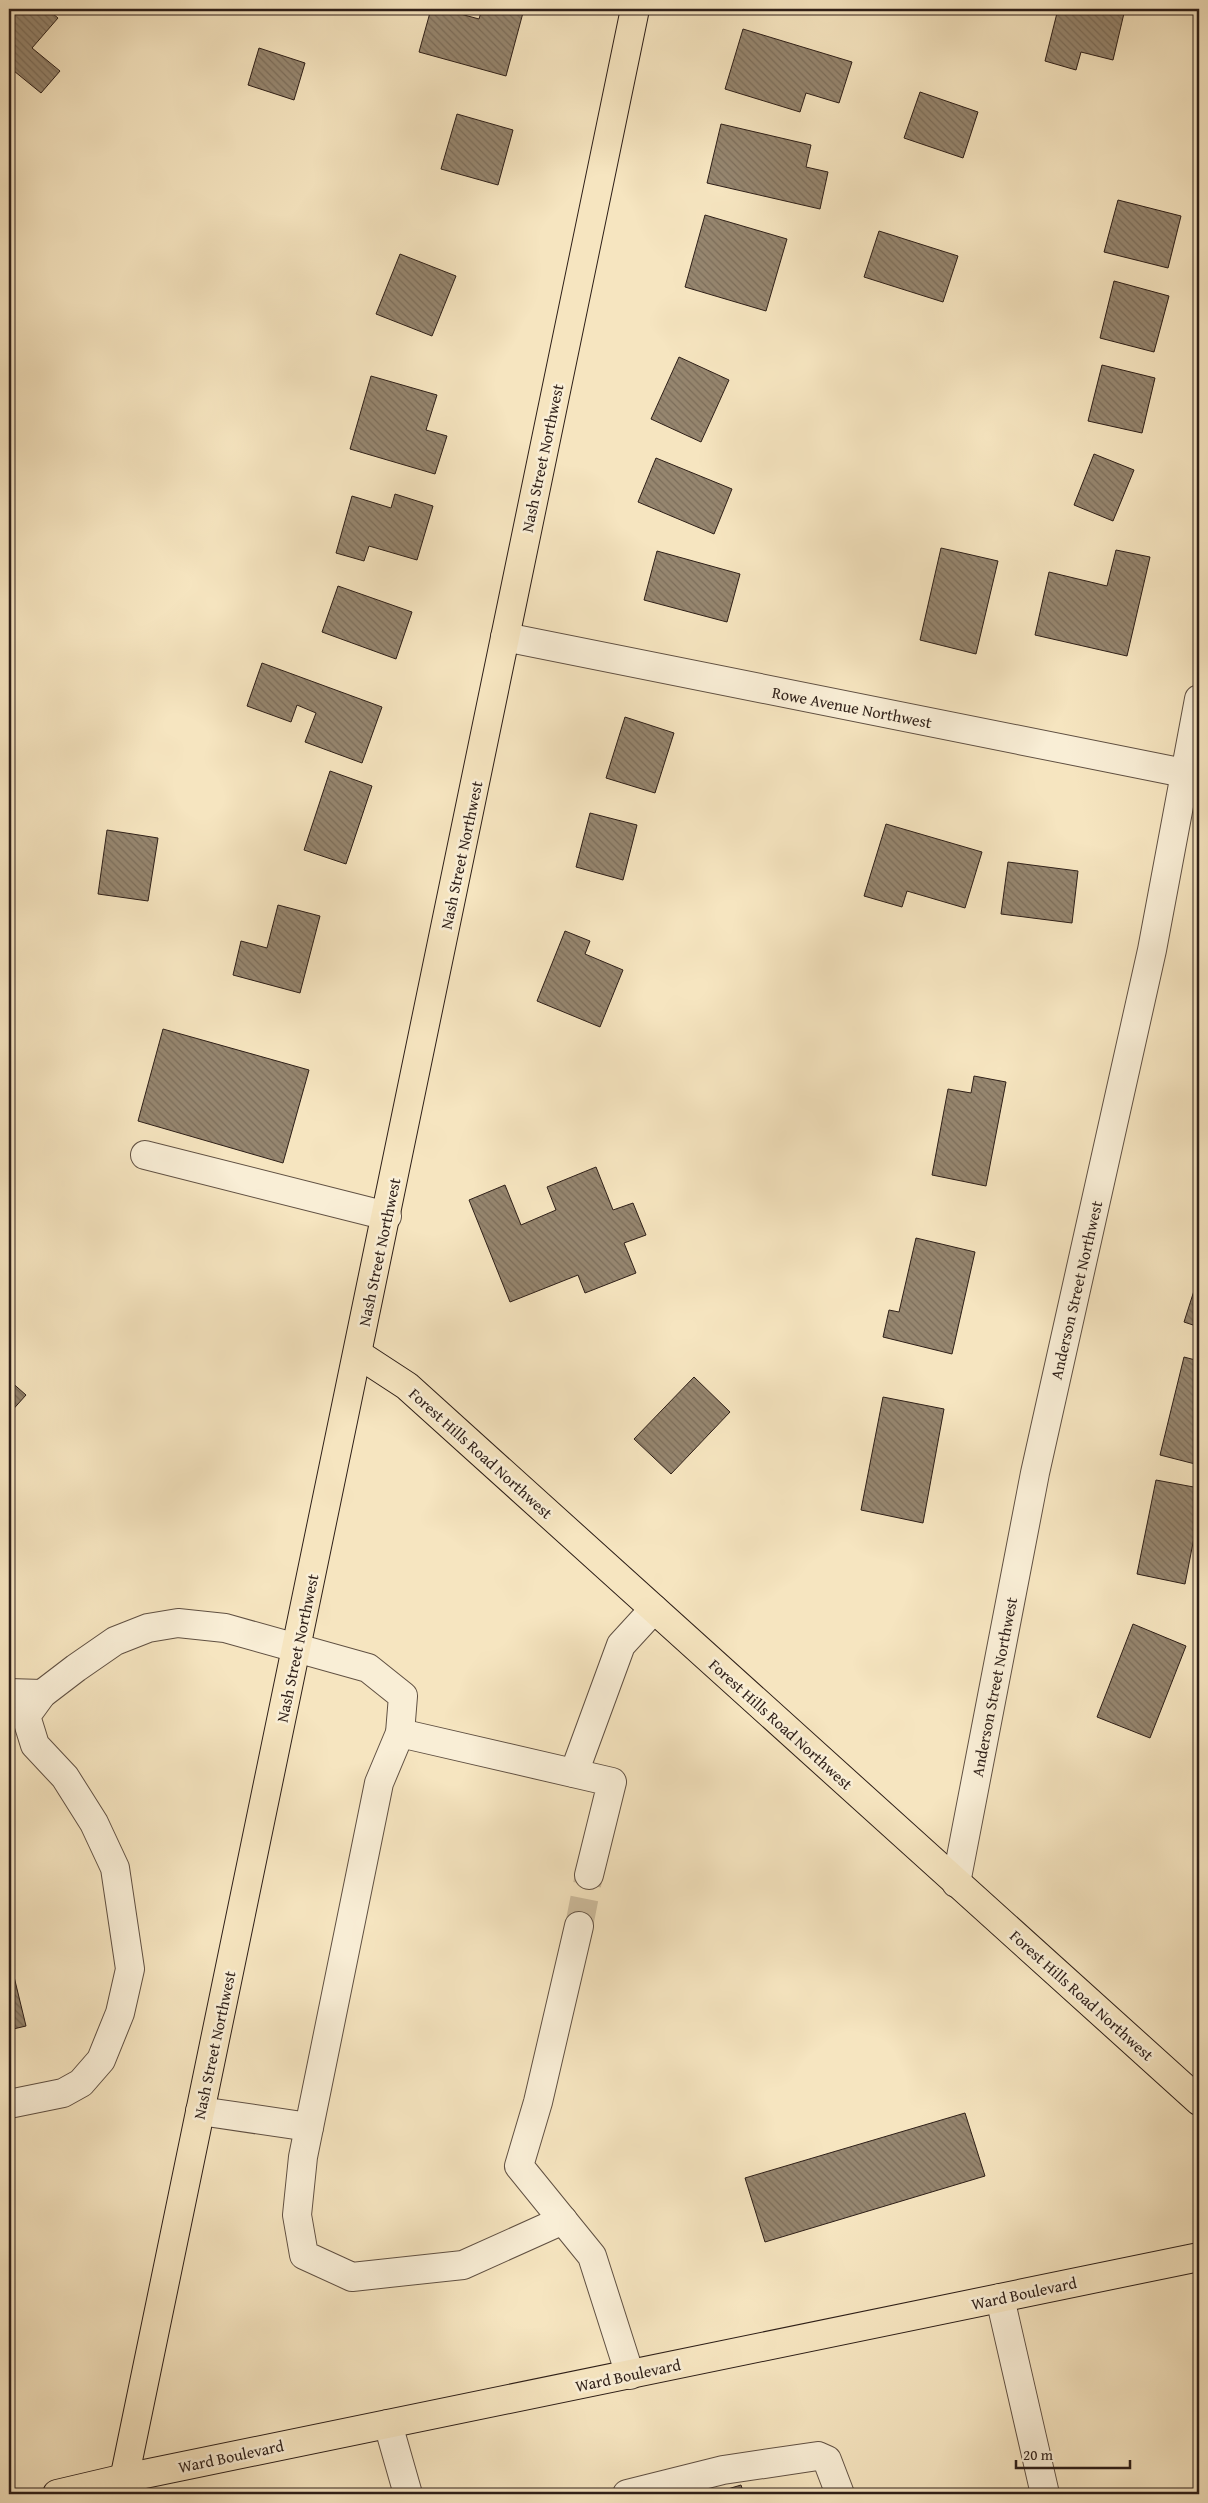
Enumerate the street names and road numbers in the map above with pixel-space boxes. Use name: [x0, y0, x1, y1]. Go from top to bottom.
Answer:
street label: Nash Street Northwest: [515, 381, 570, 534]
street label: Rowe Avenue Northwest: [770, 680, 934, 734]
street label: Nash Street Northwest: [434, 778, 489, 931]
street label: Nash Street Northwest: [352, 1175, 407, 1328]
street label: Anderson Street Northwest: [1044, 1198, 1108, 1382]
street label: Forest Hills Road Northwest: [404, 1382, 558, 1524]
street label: Nash Street Northwest: [270, 1571, 325, 1724]
street label: Anderson Street Northwest: [965, 1595, 1023, 1779]
street label: Forest Hills Road Northwest: [704, 1653, 858, 1795]
street label: Forest Hills Road Northwest: [1005, 1924, 1159, 2066]
street label: Nash Street Northwest: [187, 1968, 242, 2121]
street label: Ward Boulevard: [969, 2270, 1079, 2316]
street label: Ward Boulevard: [573, 2352, 683, 2398]
street label: Ward Boulevard: [176, 2433, 286, 2479]

